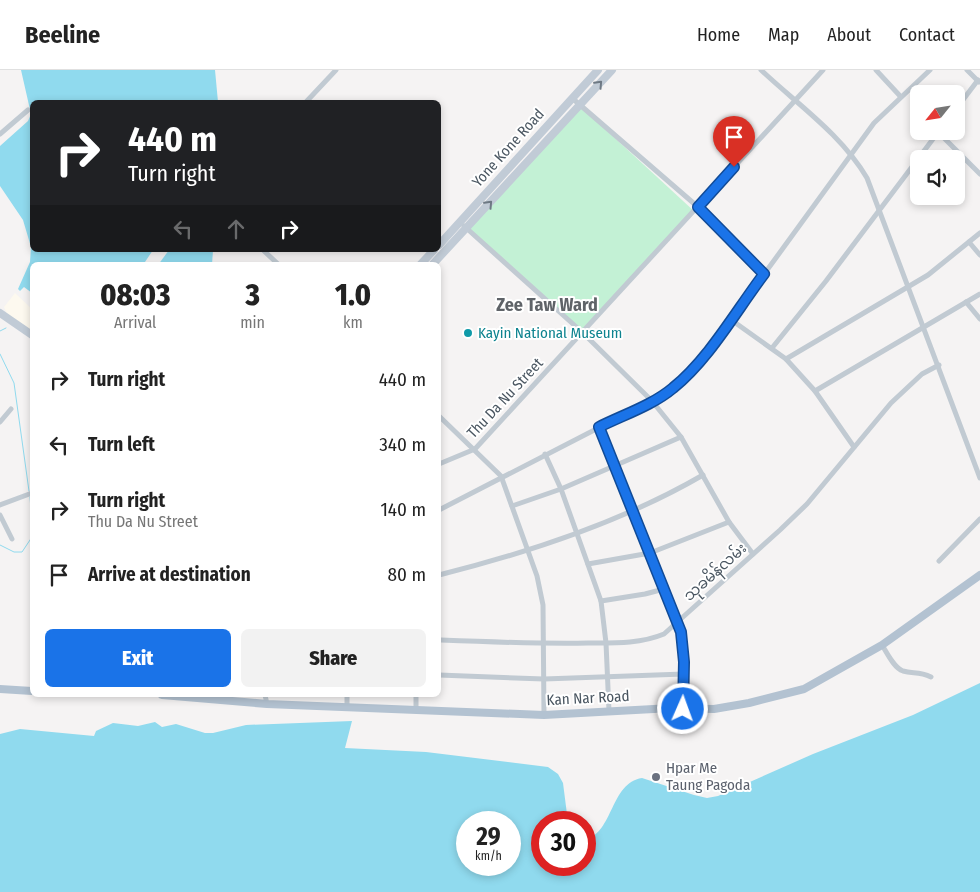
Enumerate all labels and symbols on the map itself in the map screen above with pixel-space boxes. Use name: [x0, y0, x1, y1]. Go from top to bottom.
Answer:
one-way arrow: [593, 81, 602, 90]
north arrow: [910, 85, 965, 140]
street label: Yone Kone Road: [468, 105, 548, 191]
pin: [713, 116, 755, 167]
one-way arrow: [483, 200, 492, 209]
district label: Zee Taw Ward: [496, 294, 598, 316]
place label: Kayin National Museum: [478, 324, 622, 342]
marker: Kayin National Museum: [462, 327, 474, 339]
street label: Thu Da Nu Street: [463, 354, 547, 442]
street label: သုခမိန်လမ်း: [679, 538, 752, 607]
position arrow: [656, 682, 708, 734]
street label: Kan Nar Road: [546, 687, 630, 709]
place label: Hpar Me Taung Pagoda: [666, 759, 750, 794]
marker: Hpar Me Taung Pagoda: [650, 771, 662, 783]
speed limit sign: 30: [531, 811, 596, 876]

